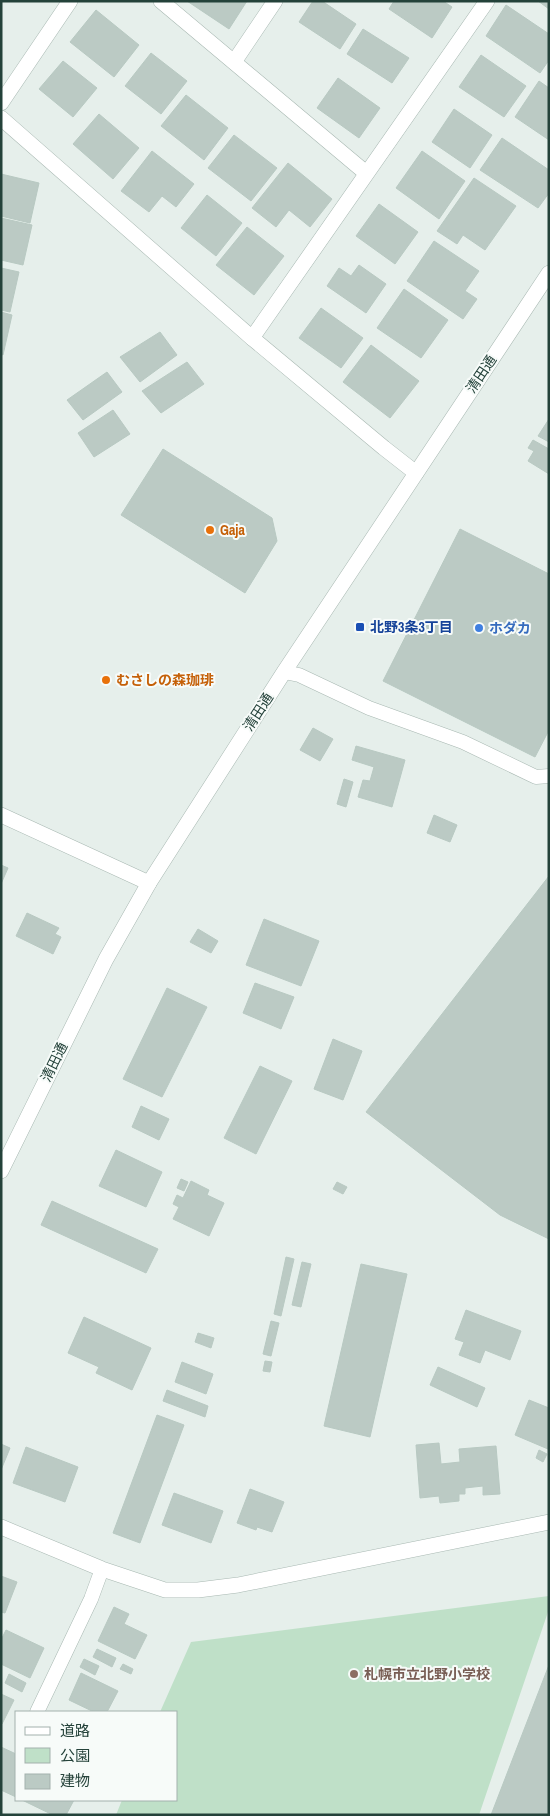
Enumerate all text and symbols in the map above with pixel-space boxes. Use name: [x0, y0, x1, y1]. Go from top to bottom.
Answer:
street label: 清田通: [462, 352, 500, 396]
place label: Gaja: [220, 521, 246, 539]
marker: Gaja: [204, 524, 216, 536]
place label: 北野3条3丁目: [370, 618, 453, 636]
place label: ホダカ: [489, 619, 531, 637]
marker: 北野3条3丁目: [354, 621, 366, 633]
marker: ホダカ: [473, 622, 485, 634]
place label: むさしの森珈琲: [116, 671, 214, 689]
marker: むさしの森珈琲: [100, 674, 112, 686]
street label: 清田通: [239, 689, 277, 735]
street label: 清田通: [37, 1039, 71, 1085]
place label: 札幌市立北野小学校: [364, 1665, 490, 1683]
marker: 札幌市立北野小学校: [348, 1668, 360, 1680]
legend: [15, 1711, 178, 1801]
text: 道路: [60, 1720, 90, 1741]
text: 公園: [60, 1745, 90, 1766]
text: 建物: [60, 1770, 90, 1791]

